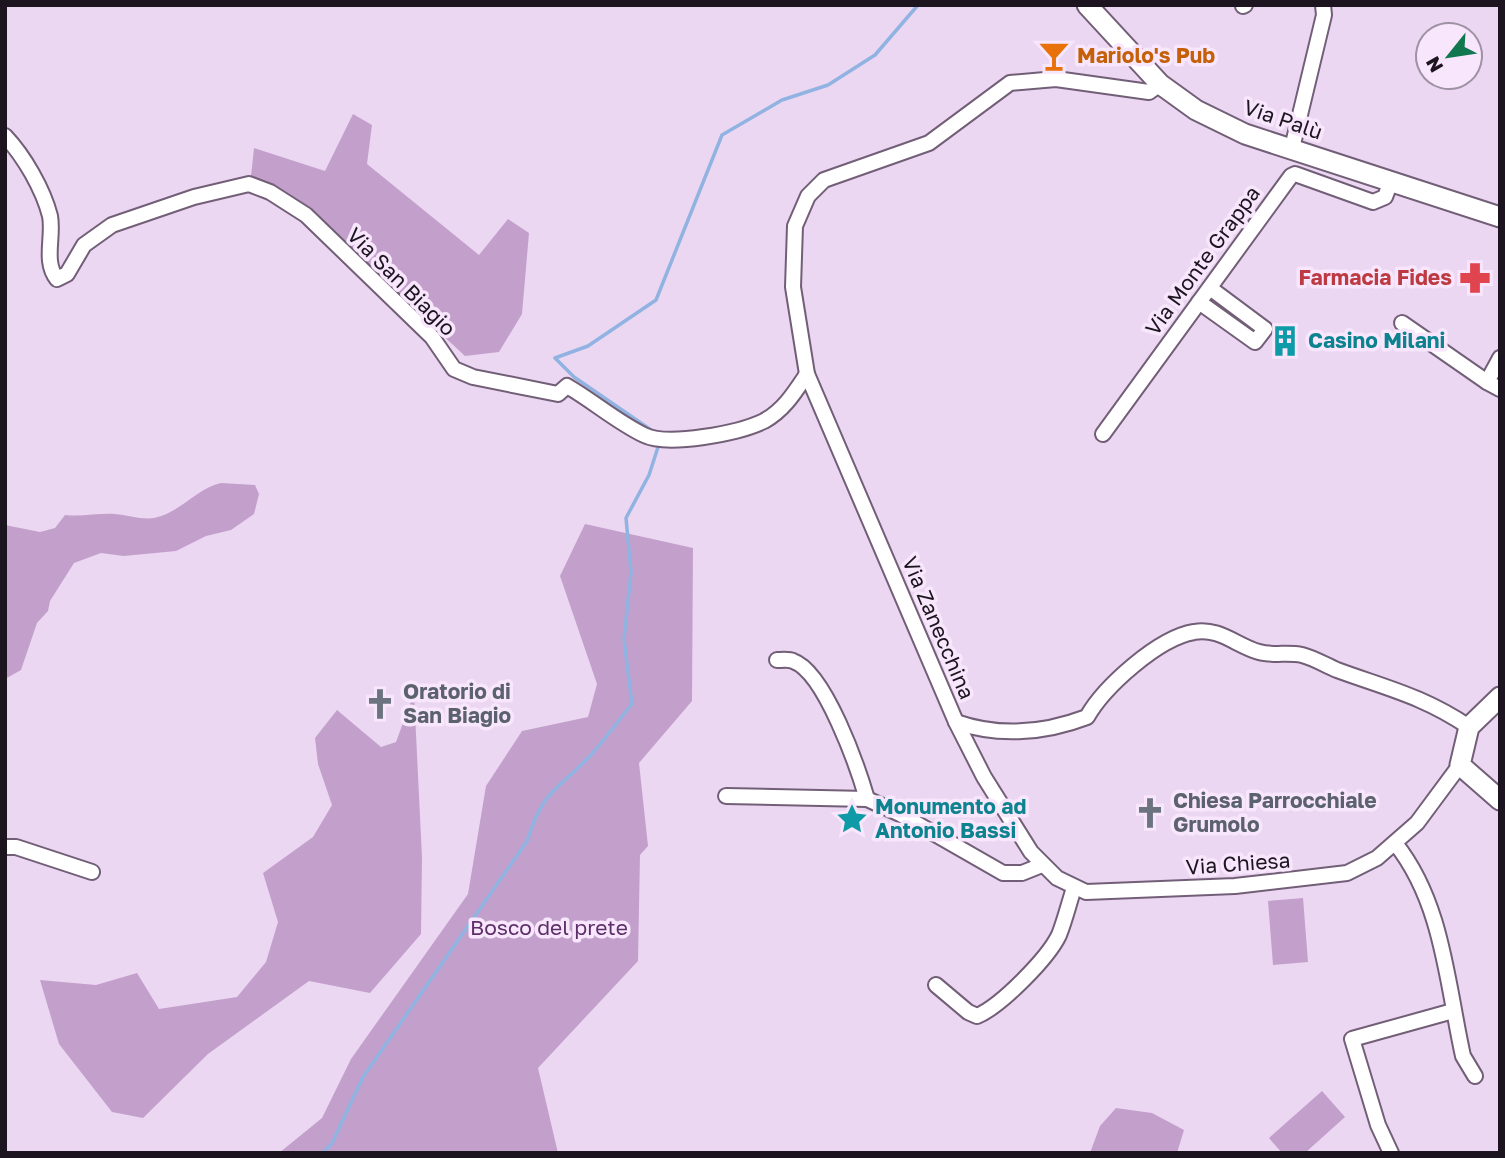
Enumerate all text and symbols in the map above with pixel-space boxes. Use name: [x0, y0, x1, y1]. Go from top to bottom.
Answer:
north arrow: [1414, 21, 1484, 91]
bar icon: Mariolo's Pub: [1037, 39, 1071, 73]
place label: Mariolo's Pub: [1077, 42, 1215, 68]
text: N: [1420, 53, 1447, 77]
street label: Via Palù: [1240, 93, 1326, 145]
street label: Via Monte Grappa: [1139, 181, 1265, 340]
street label: Via San Biagio: [342, 222, 461, 341]
pharmacy icon: Farmacia Fides: [1458, 261, 1492, 295]
place label: Farmacia Fides: [1298, 264, 1452, 290]
building icon: Casino Milani: [1268, 324, 1302, 358]
place label: Casino Milani: [1308, 327, 1445, 353]
street label: Via Zanecchina: [897, 552, 981, 703]
place label: Oratorio di San Biagio: [403, 678, 511, 728]
church icon: Oratorio di San Biagio: [363, 687, 397, 721]
place label: Chiesa Parrocchiale Grumolo: [1173, 787, 1377, 837]
place label: Monumento ad Antonio Bassi: [875, 793, 1026, 843]
church icon: Chiesa Parrocchiale Grumolo: [1133, 796, 1167, 830]
place icon: Monumento ad Antonio Bassi: [835, 802, 869, 836]
street label: Via Chiesa: [1185, 846, 1291, 880]
park label: Bosco del prete: [470, 914, 628, 940]

